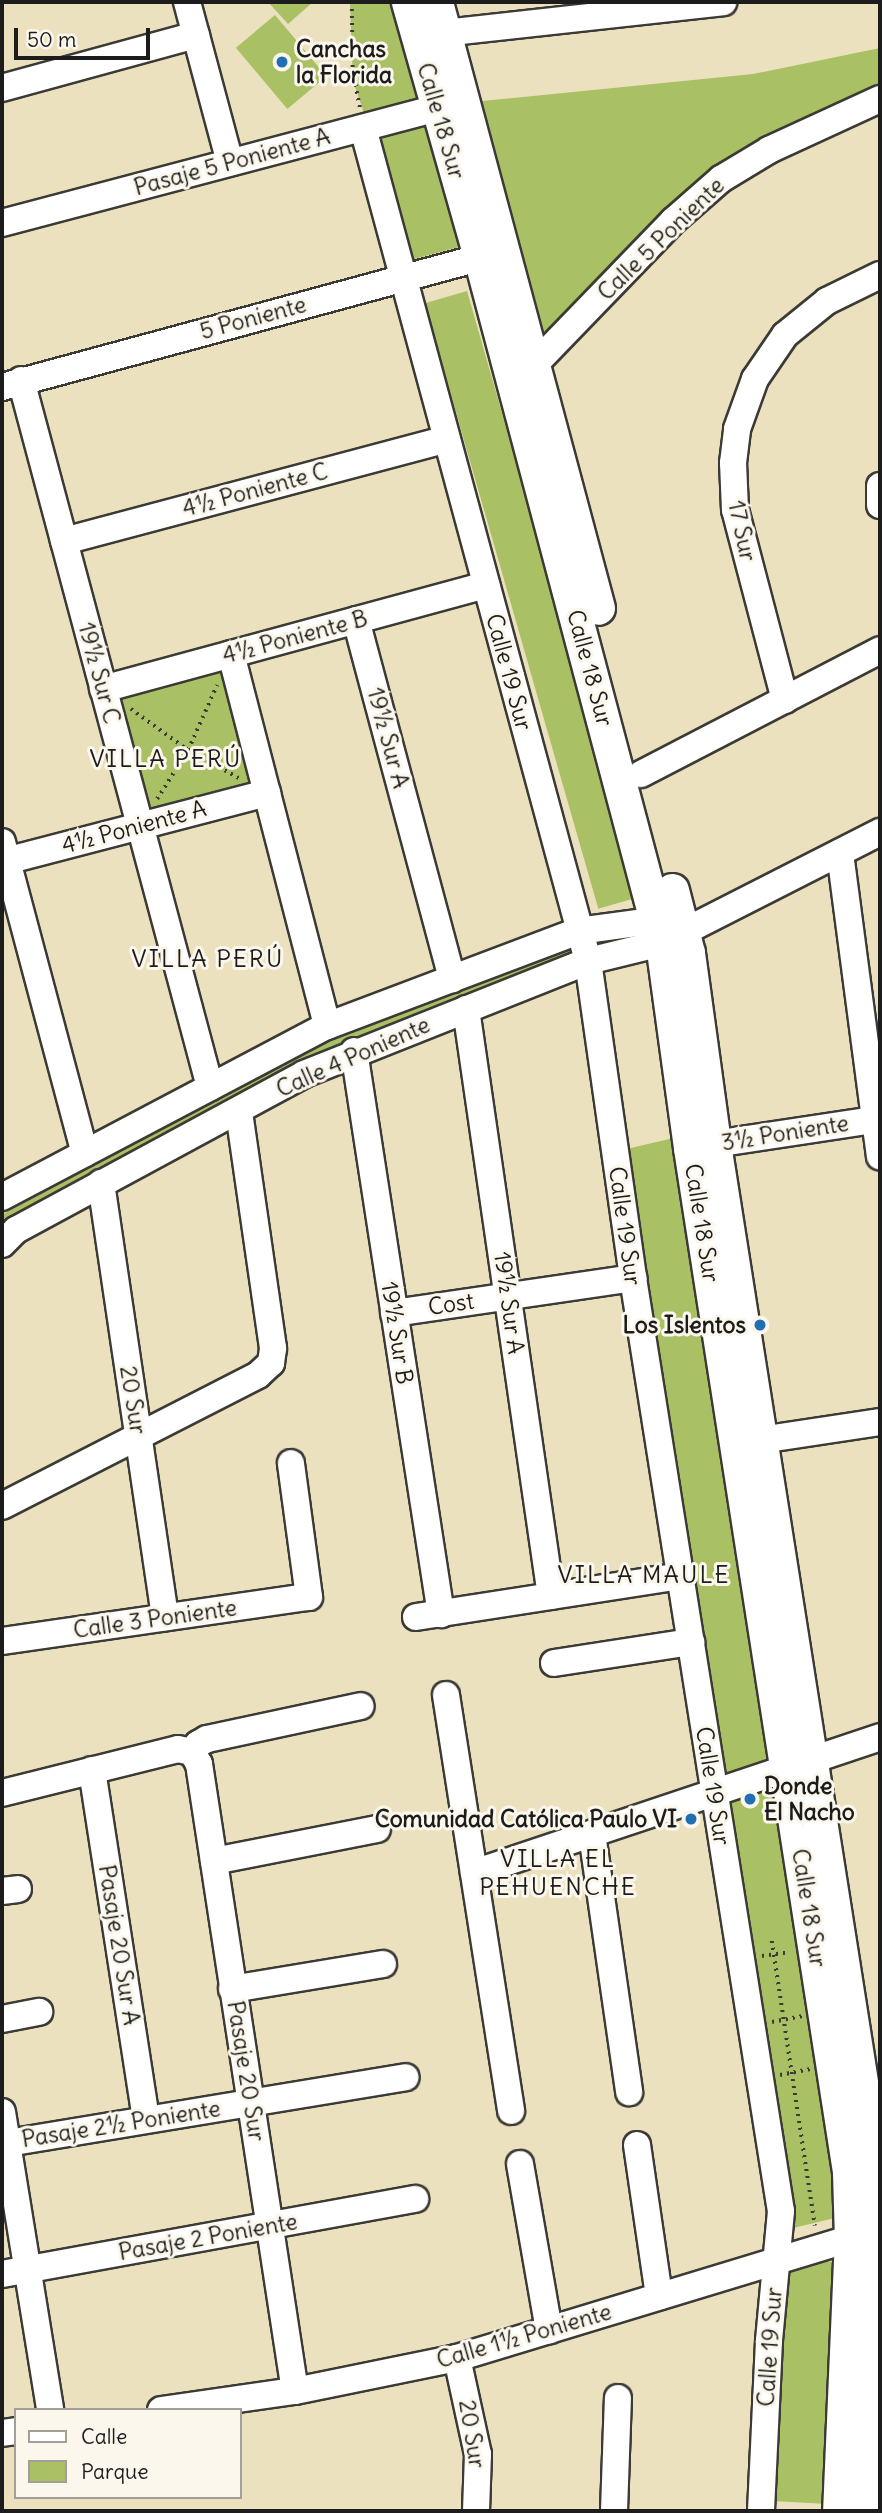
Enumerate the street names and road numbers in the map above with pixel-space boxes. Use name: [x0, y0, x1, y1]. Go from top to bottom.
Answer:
street label: Calle 18 Sur: [411, 60, 471, 182]
street label: Pasaje 5 Poniente A: [131, 123, 333, 201]
street label: Calle 5 Poniente: [592, 172, 730, 306]
street label: 5 Poniente: [197, 291, 309, 345]
street label: 4½ Poniente C: [179, 457, 331, 523]
street label: 17 Sur: [722, 498, 762, 564]
street label: 4½ Poniente B: [219, 604, 371, 670]
street label: Calle 18 Sur: [561, 607, 619, 729]
street label: Calle 19 Sur: [480, 611, 538, 733]
street label: 19½ Sur C: [72, 619, 126, 727]
street label: 19½ Sur A: [361, 685, 415, 791]
street label: 4½ Poniente A: [59, 794, 209, 860]
street label: Calle 4 Poniente: [272, 1011, 434, 1103]
street label: 3½ Poniente: [719, 1109, 851, 1157]
street label: Calle 18 Sur: [679, 1162, 725, 1284]
street label: Calle 19 Sur: [603, 1165, 647, 1287]
street label: 19½ Sur A: [488, 1250, 530, 1356]
street label: 19½ Sur B: [375, 1280, 419, 1386]
street label: Cost: [426, 1287, 476, 1321]
street label: 20 Sur: [114, 1364, 152, 1436]
street label: Calle 3 Poniente: [71, 1594, 239, 1644]
street label: Calle 19 Sur: [690, 1725, 736, 1847]
street label: Calle 18 Sur: [786, 1847, 832, 1969]
street label: Pasaje 20 Sur A: [93, 1863, 145, 2027]
street label: Pasaje 20 Sur: [221, 1999, 271, 2143]
street label: Pasaje 2½ Poniente: [20, 2095, 222, 2153]
street label: Pasaje 2 Poniente: [116, 2208, 300, 2266]
street label: Calle 19 Sur: [752, 2286, 788, 2408]
street label: Calle 1½ Poniente: [433, 2298, 615, 2374]
street label: 20 Sur: [453, 2398, 491, 2470]

